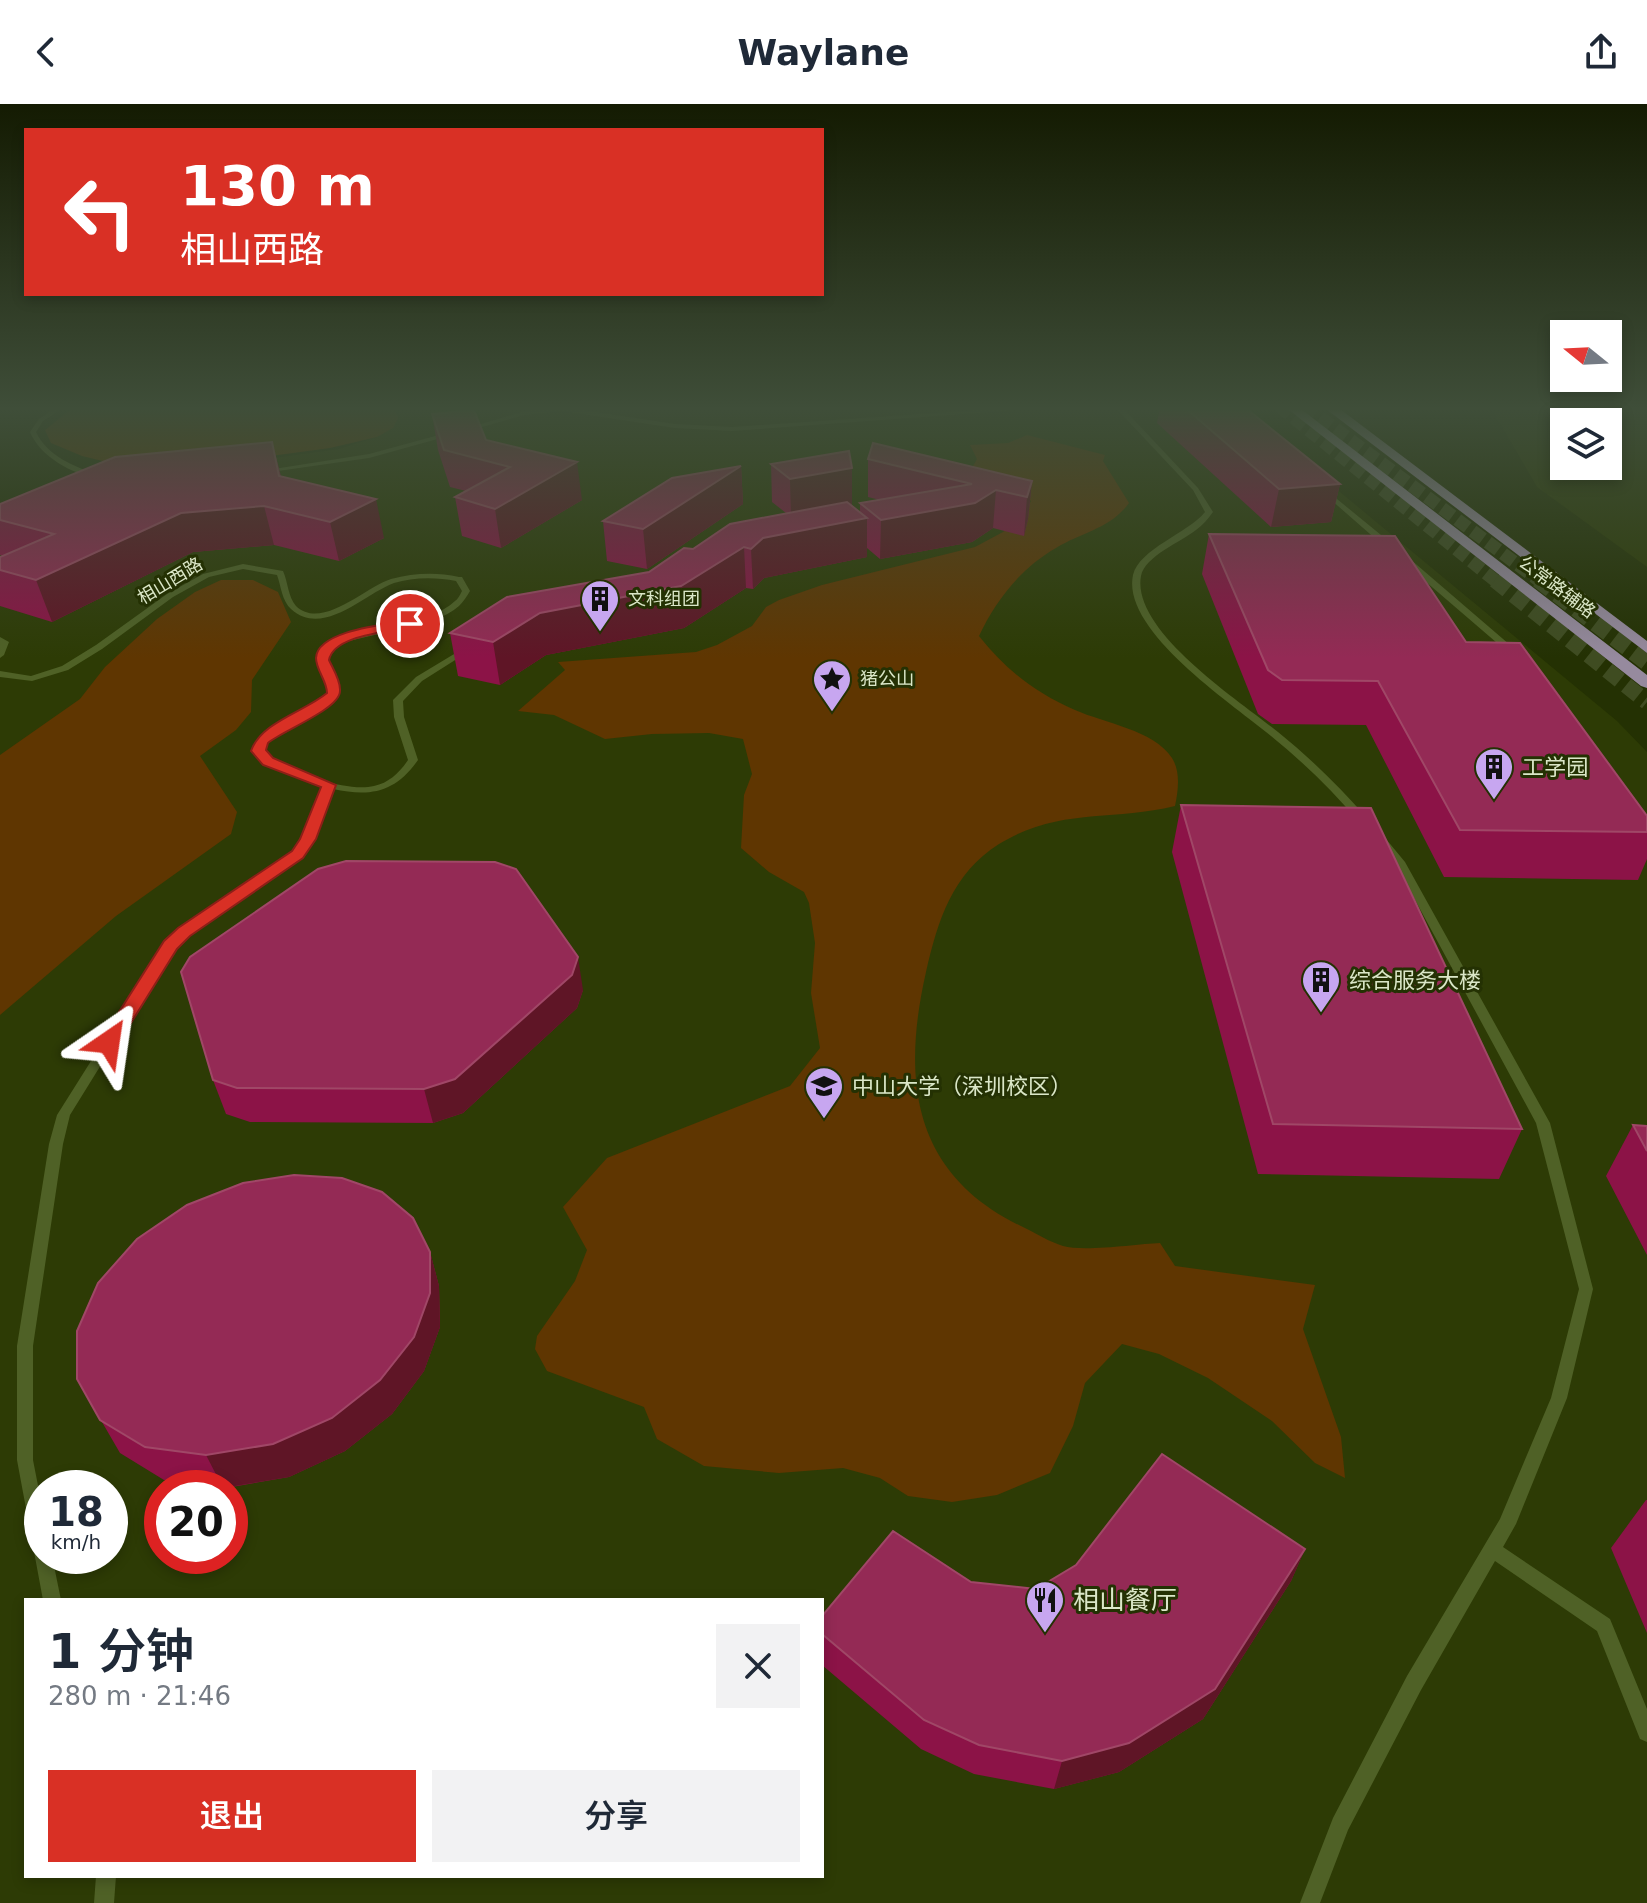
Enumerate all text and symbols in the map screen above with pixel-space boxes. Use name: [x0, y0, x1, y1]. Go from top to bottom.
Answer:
icon: back: [24, 30, 68, 74]
icon: share: [1579, 30, 1623, 74]
text: Waylane: [738, 32, 909, 73]
text: 130 m: [180, 153, 375, 218]
icon: left: [48, 160, 152, 264]
text: 相山西路: [180, 229, 324, 270]
north arrow: [1550, 320, 1622, 392]
map controls: [1550, 320, 1622, 480]
button: layers: [1550, 408, 1622, 480]
street label: 公常路辅路: [1515, 551, 1600, 622]
street label: 相山西路: [133, 553, 206, 608]
building icon: 文科组团: [579, 578, 621, 633]
place label: 文科组团: [628, 588, 700, 609]
pin: [376, 590, 444, 658]
icon: arrive: [388, 602, 432, 646]
place icon: 猪公山: [811, 658, 853, 713]
place label: 猪公山: [860, 668, 914, 689]
building icon: 工学园: [1473, 746, 1515, 801]
place label: 工学园: [1522, 755, 1588, 780]
building icon: 综合服务大楼: [1300, 959, 1342, 1014]
place label: 综合服务大楼: [1349, 968, 1481, 993]
position arrow: [67, 1000, 151, 1084]
school or university icon: 中山大学（深圳校区）: [803, 1065, 845, 1120]
place label: 中山大学（深圳校区）: [852, 1074, 1072, 1099]
speed limit sign: 20: [144, 1470, 248, 1574]
text: 18: [48, 1489, 104, 1535]
text: km/h: [51, 1530, 101, 1554]
restaurant icon: 相山餐厅: [1024, 1579, 1066, 1634]
place label: 相山餐厅: [1073, 1585, 1177, 1615]
text: 1 分钟: [48, 1623, 194, 1679]
button: close: [716, 1624, 800, 1708]
text: 280 m · 21:46: [48, 1681, 231, 1711]
button: 退出: [48, 1770, 416, 1862]
button: 分享: [432, 1770, 800, 1862]

